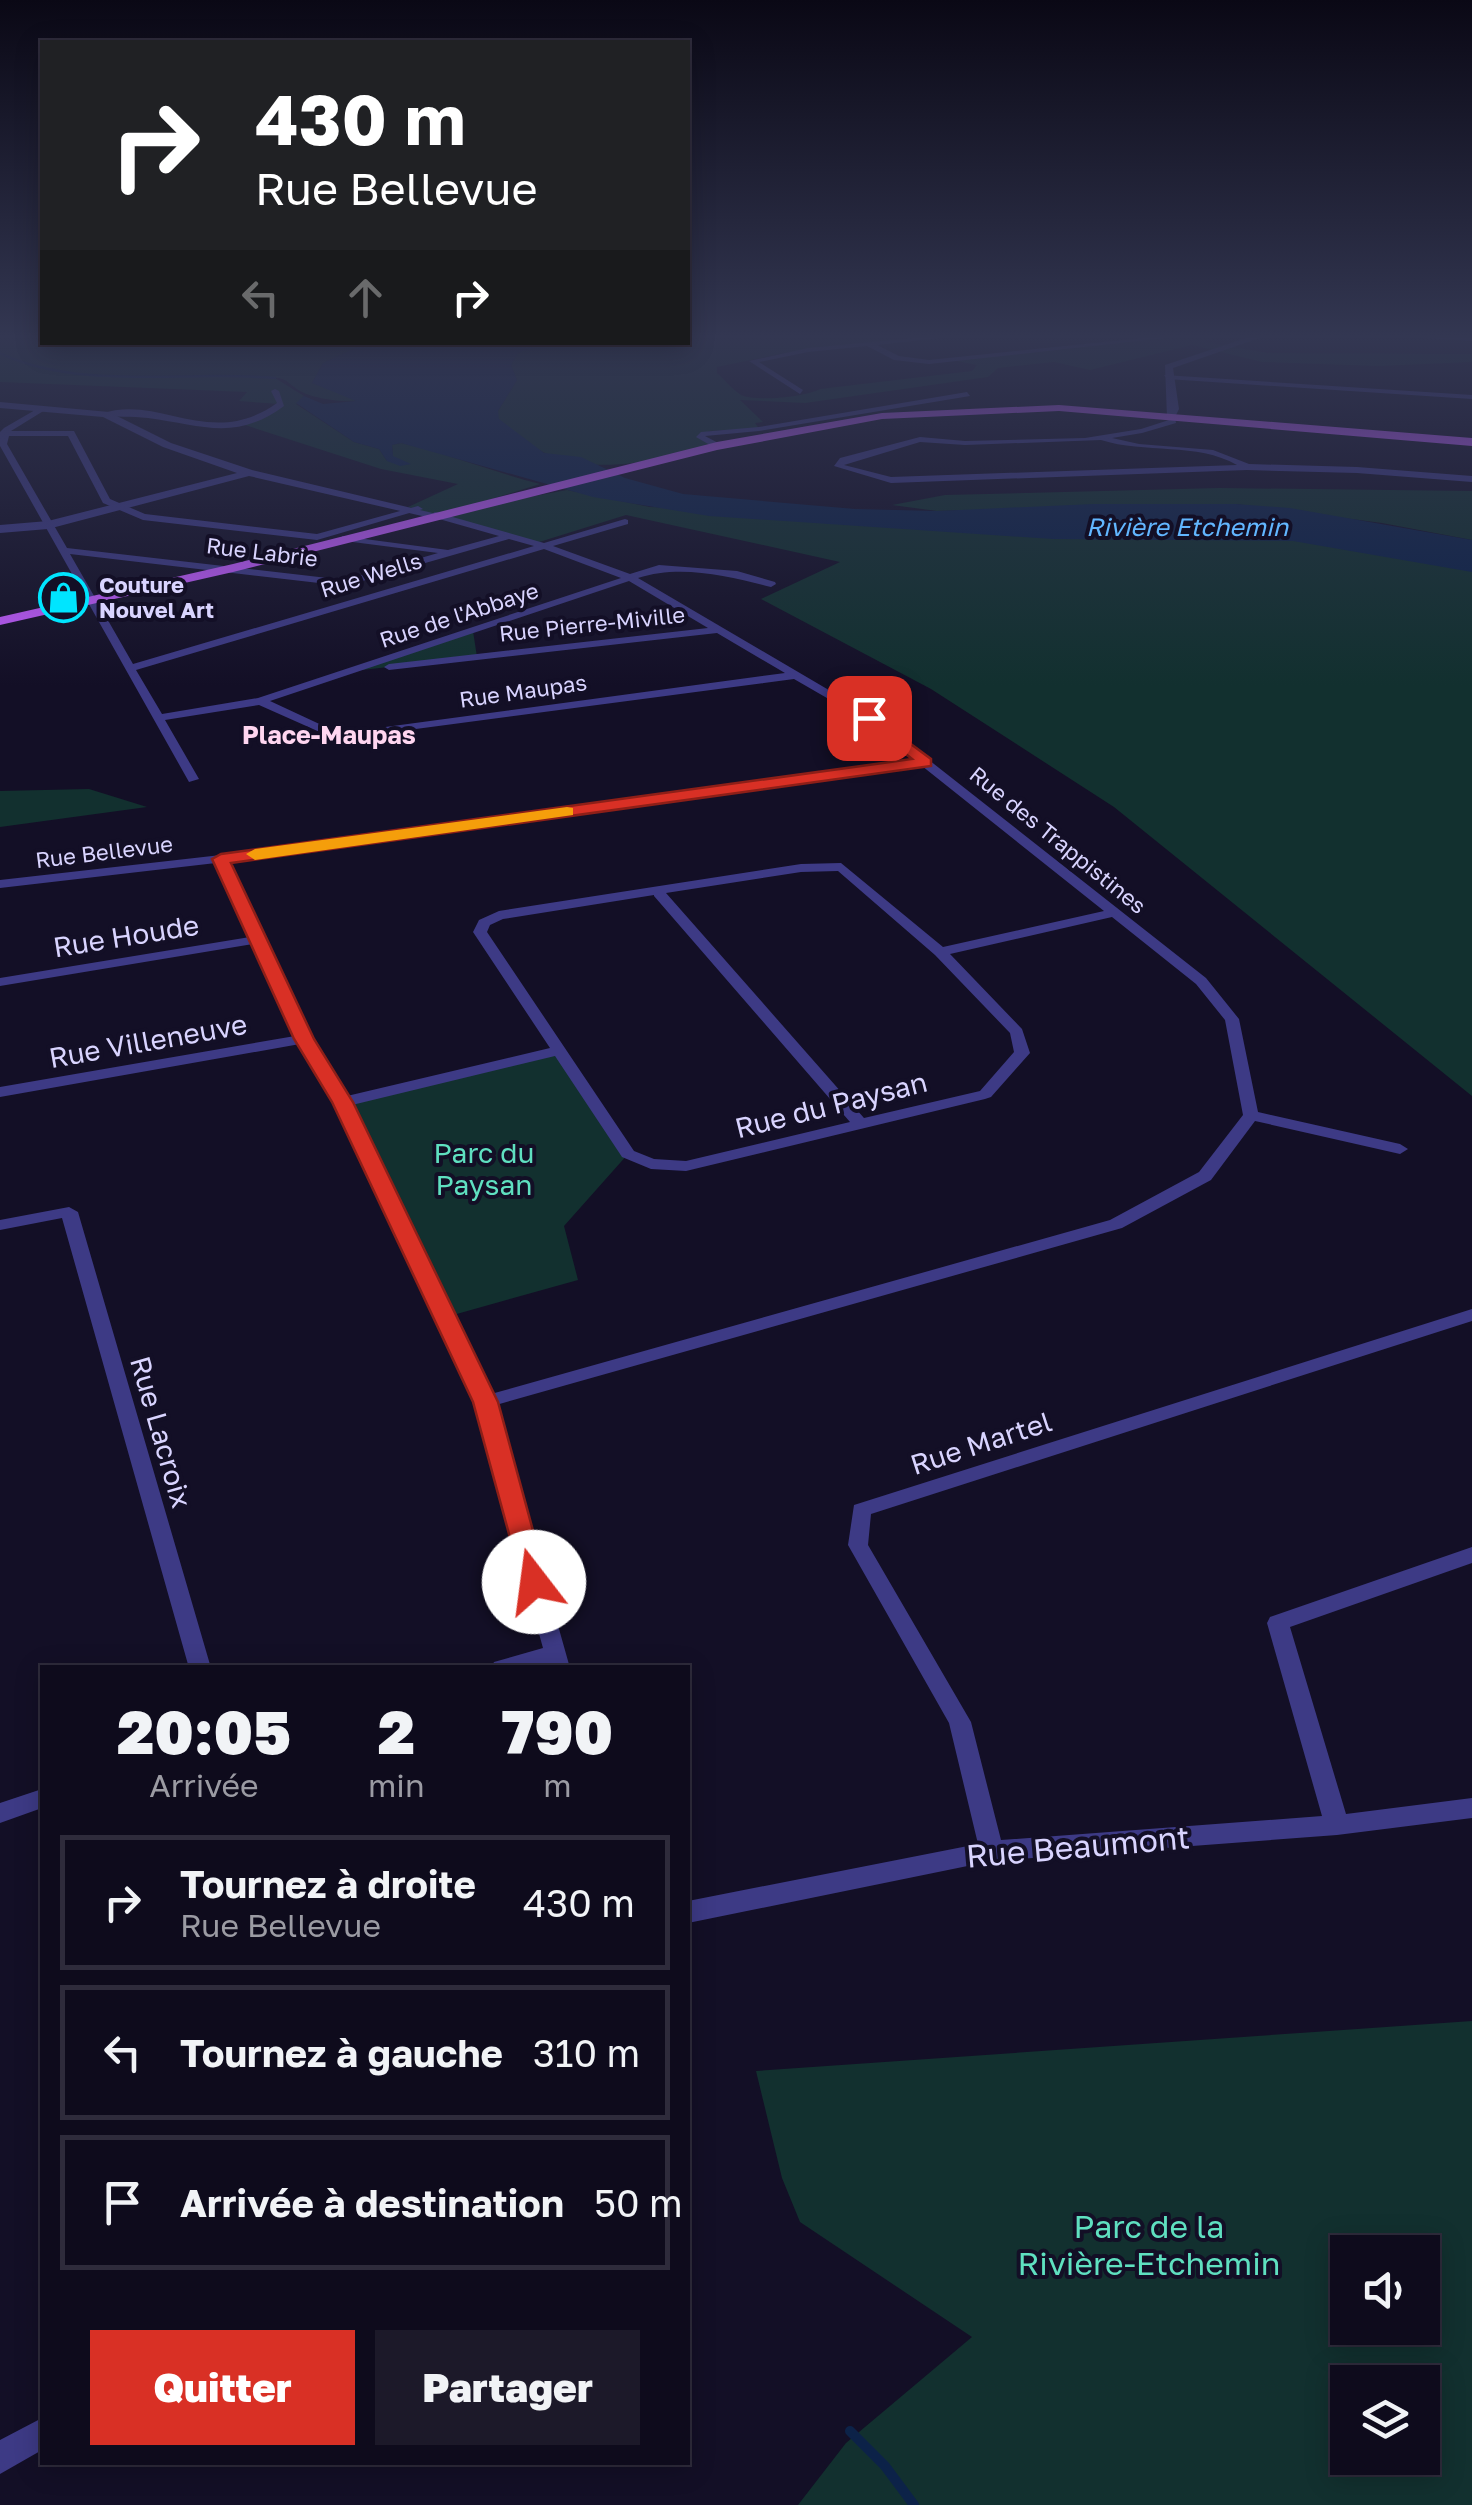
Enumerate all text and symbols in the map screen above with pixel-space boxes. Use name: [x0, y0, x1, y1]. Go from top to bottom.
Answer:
text: 430 m: [255, 76, 466, 160]
icon: right: [90, 80, 220, 210]
text: Rue Bellevue: [255, 161, 538, 215]
icon: left: [233, 270, 288, 325]
icon: ahead: [338, 270, 393, 325]
icon: right: [443, 270, 498, 325]
water label: Rivière Etchemin: [1086, 511, 1290, 542]
street label: Rue Labrie: [205, 531, 319, 572]
street label: Rue Wells: [317, 546, 425, 603]
place label: Couture Nouvel Art: [99, 571, 214, 623]
shop icon: Couture Nouvel Art: [38, 572, 90, 624]
street label: Rue de l'Abbaye: [376, 576, 542, 653]
street label: Rue Pierre-Miville: [498, 600, 686, 647]
street label: Rue Maupas: [457, 668, 588, 713]
pin: [827, 676, 912, 761]
icon: arrive: [842, 691, 897, 746]
district label: Place-Maupas: [242, 719, 416, 750]
street label: Rue des Trappistines: [965, 760, 1152, 919]
street label: Rue Bellevue: [34, 830, 174, 873]
street label: Rue Houde: [51, 908, 201, 963]
street label: Rue Villeneuve: [46, 1007, 250, 1074]
street label: Rue du Paysan: [731, 1065, 930, 1144]
park label: Parc du Paysan: [434, 1136, 534, 1201]
street label: Rue Lacroix: [124, 1352, 199, 1512]
street label: Rue Martel: [906, 1404, 1056, 1481]
position arrow: [482, 1530, 586, 1634]
text: 20:05: [117, 1695, 291, 1767]
text: 2: [378, 1695, 415, 1767]
text: 790: [502, 1695, 613, 1767]
text: Arrivée: [149, 1766, 259, 1804]
text: min: [368, 1766, 425, 1804]
text: m: [543, 1766, 571, 1804]
street label: Rue Beaumont: [965, 1817, 1191, 1875]
text: Tournez à droite: [180, 1861, 476, 1906]
icon: right: [95, 1875, 150, 1930]
text: 430 m: [523, 1880, 635, 1925]
text: Rue Bellevue: [180, 1906, 381, 1944]
icon: left: [95, 2025, 150, 2080]
text: Tournez à gauche: [180, 2030, 503, 2075]
text: 310 m: [533, 2030, 640, 2075]
icon: arrive: [95, 2175, 150, 2230]
text: Arrivée à destination: [180, 2180, 564, 2225]
text: 50 m: [594, 2180, 683, 2225]
park label: Parc de la Rivière-Etchemin: [1018, 2207, 1280, 2282]
map controls: [1330, 2235, 1440, 2475]
button: sound: [1330, 2235, 1440, 2345]
button: Quitter: [90, 2330, 355, 2445]
button: Partager: [375, 2330, 640, 2445]
button: layers: [1330, 2365, 1440, 2475]

